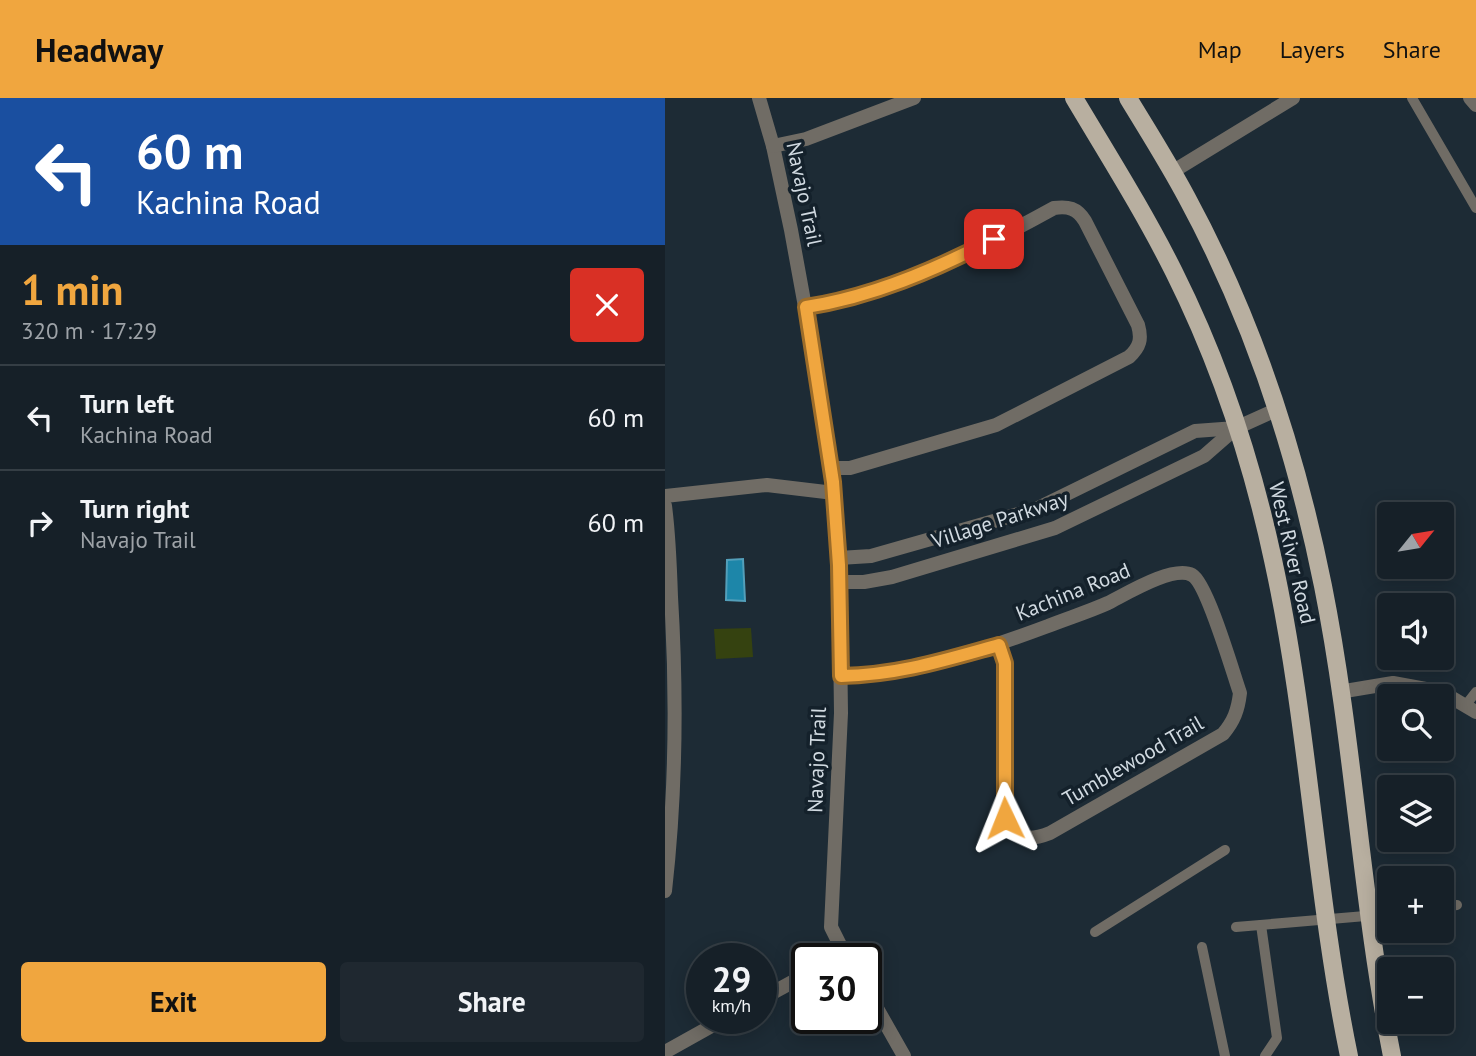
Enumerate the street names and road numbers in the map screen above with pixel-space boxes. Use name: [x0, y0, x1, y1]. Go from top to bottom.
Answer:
street label: Navajo Trail: [780, 139, 829, 248]
street label: West River Road: [1263, 479, 1322, 626]
street label: Village Parkway: [927, 485, 1072, 555]
street label: Kachina Road: [1012, 556, 1134, 627]
street label: Navajo Trail: [801, 707, 832, 813]
street label: Tumblewood Trail: [1057, 709, 1208, 812]

